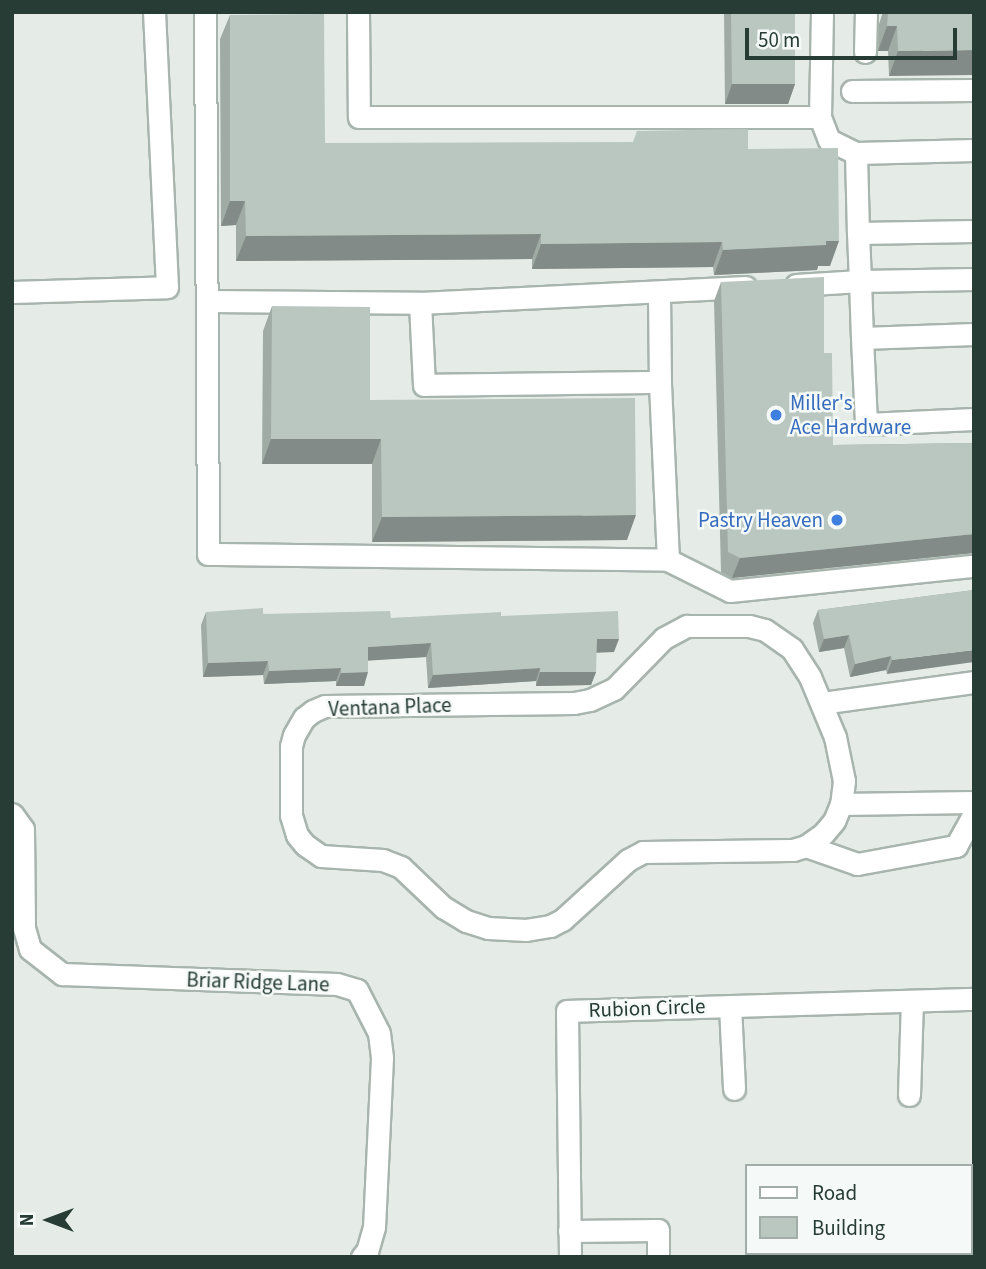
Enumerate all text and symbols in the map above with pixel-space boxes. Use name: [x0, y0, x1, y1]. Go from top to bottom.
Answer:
scale bar: [748, 14, 960, 58]
text: 50 m: [758, 25, 800, 55]
place label: Miller's Ace Hardware: [790, 390, 911, 440]
marker: Miller's Ace Hardware: [768, 407, 784, 423]
place label: Pastry Heaven: [698, 507, 823, 533]
marker: Pastry Heaven: [829, 512, 845, 528]
street label: Ventana Place: [328, 692, 452, 722]
street label: Briar Ridge Lane: [186, 967, 330, 997]
street label: Rubion Circle: [588, 993, 706, 1023]
legend: [744, 1164, 972, 1255]
text: Road: [812, 1178, 857, 1208]
north arrow: [14, 1185, 84, 1255]
text: Building: [812, 1213, 885, 1243]
text: N: [14, 1214, 41, 1226]

